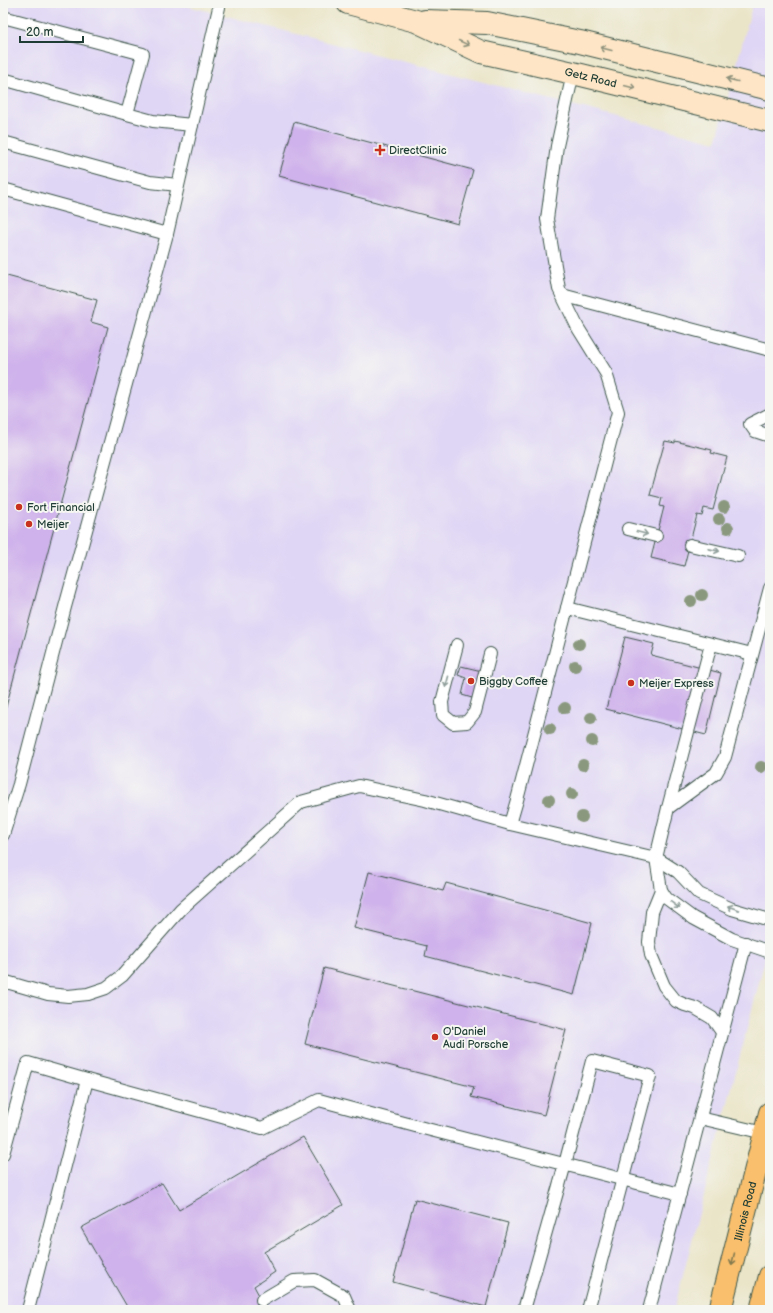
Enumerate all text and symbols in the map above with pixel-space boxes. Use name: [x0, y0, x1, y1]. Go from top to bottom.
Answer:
scale bar: [20, 18, 83, 44]
text: 20 m: [26, 25, 53, 40]
one-way arrow: [457, 40, 469, 47]
one-way arrow: [600, 44, 613, 52]
street label: Getz Road: [564, 65, 618, 90]
one-way arrow: [726, 76, 739, 83]
one-way arrow: [623, 84, 636, 91]
marker: DirectClinic: [374, 144, 386, 156]
place label: DirectClinic: [389, 144, 447, 157]
place label: Fort Financial: [27, 501, 95, 514]
marker: Fort Financial: [14, 502, 24, 512]
place label: Meijer: [37, 518, 70, 531]
marker: Meijer: [24, 519, 34, 529]
one-way arrow: [635, 529, 648, 537]
one-way arrow: [707, 547, 720, 555]
place label: Biggby Coffee: [479, 675, 548, 688]
one-way arrow: [443, 676, 450, 689]
marker: Biggby Coffee: [466, 676, 476, 686]
place label: Meijer Express: [639, 677, 714, 690]
marker: Meijer Express: [626, 678, 636, 688]
one-way arrow: [669, 900, 680, 909]
one-way arrow: [727, 904, 739, 912]
place label: O'Daniel Audi Porsche: [443, 1025, 509, 1051]
marker: O'Daniel Audi Porsche: [430, 1032, 440, 1042]
street label: Illinois Road: [731, 1180, 759, 1242]
one-way arrow: [728, 1252, 736, 1265]

